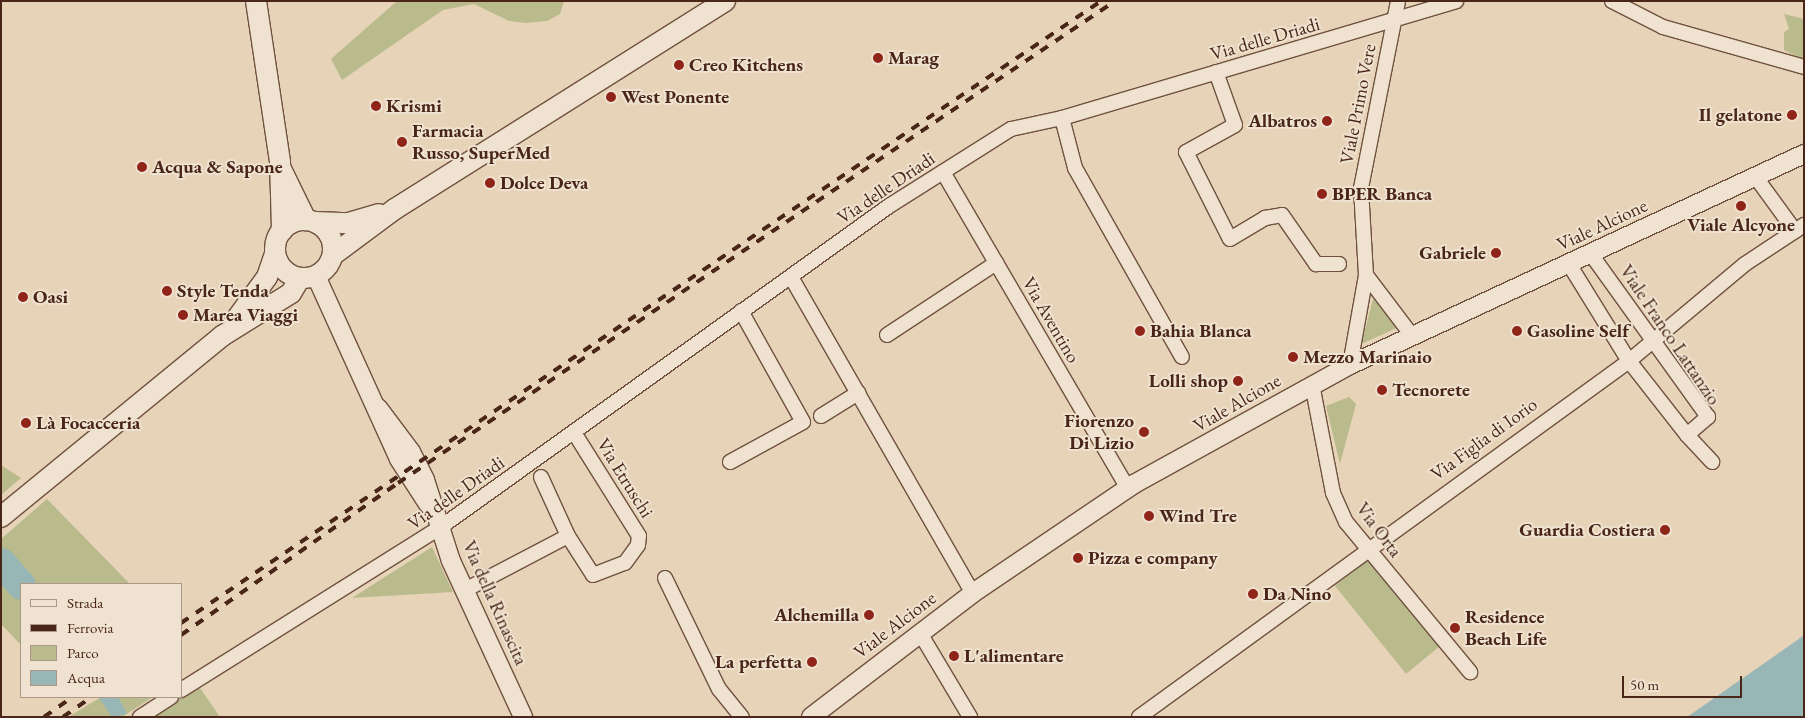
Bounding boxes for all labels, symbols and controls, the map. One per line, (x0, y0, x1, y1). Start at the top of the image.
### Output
street label: Via delle Driadi (1208, 12, 1322, 66)
street label: Viale Primo Vere (1335, 42, 1381, 166)
place label: Marag (888, 47, 939, 69)
marker: Marag (872, 52, 884, 64)
place label: Creo Kitchens (689, 54, 803, 76)
marker: Creo Kitchens (673, 59, 685, 71)
place label: West Ponente (621, 86, 729, 108)
marker: West Ponente (605, 91, 617, 103)
place label: Krismi (386, 95, 442, 117)
marker: Krismi (370, 100, 382, 112)
place label: Il gelatone (1699, 104, 1782, 126)
marker: Il gelatone (1786, 109, 1798, 121)
place label: Albatros (1248, 110, 1317, 132)
marker: Albatros (1321, 115, 1333, 127)
place label: Farmacia Russo, SuperMed (412, 120, 550, 164)
marker: Farmacia Russo, SuperMed (396, 136, 408, 148)
street label: Via delle Driadi (833, 147, 939, 229)
place label: Acqua & Sapone (152, 156, 283, 178)
marker: Acqua & Sapone (136, 161, 148, 173)
place label: Dolce Deva (500, 172, 588, 194)
marker: Dolce Deva (484, 177, 496, 189)
place label: BPER Banca (1332, 183, 1432, 205)
marker: BPER Banca (1316, 188, 1328, 200)
street label: Viale Alcione (1553, 194, 1651, 256)
marker: Viale Alcyone (1735, 200, 1747, 212)
place label: Viale Alcyone (1687, 214, 1795, 236)
place label: Gabriele (1419, 242, 1486, 264)
marker: Gabriele (1490, 247, 1502, 259)
street label: Viale Franco Lattanzio (1615, 261, 1725, 409)
street label: Via Aventino (1017, 273, 1085, 367)
place label: Style Tenda (177, 280, 269, 302)
marker: Style Tenda (161, 285, 173, 297)
place label: Oasi (33, 286, 68, 308)
marker: Oasi (17, 291, 29, 303)
place label: Marea Viaggi (193, 304, 298, 326)
marker: Marea Viaggi (177, 309, 189, 321)
place label: Bahia Blanca (1150, 320, 1251, 342)
place label: Gasoline Self (1527, 320, 1629, 342)
marker: Bahia Blanca (1134, 325, 1146, 337)
marker: Gasoline Self (1511, 325, 1523, 337)
place label: Mezzo Marinaio (1303, 346, 1432, 368)
marker: Mezzo Marinaio (1287, 351, 1299, 363)
street label: Viale Alcione (1189, 369, 1285, 437)
place label: Lolli shop (1149, 370, 1228, 392)
marker: Lolli shop (1232, 375, 1244, 387)
place label: Tecnorete (1392, 379, 1470, 401)
marker: Tecnorete (1376, 384, 1388, 396)
street label: Via Figlia di Iorio (1426, 393, 1542, 485)
place label: Fiorenzo Di Lizio (1064, 410, 1134, 454)
place label: Là Focacceria (36, 412, 140, 434)
marker: Là Focacceria (20, 417, 32, 429)
marker: Fiorenzo Di Lizio (1138, 426, 1150, 438)
street label: Via Etruschi (592, 434, 658, 522)
street label: Via delle Driadi (403, 451, 509, 535)
street label: Via Orta (1351, 498, 1407, 562)
place label: Wind Tre (1159, 505, 1237, 527)
marker: Wind Tre (1143, 510, 1155, 522)
place label: Guardia Costiera (1519, 519, 1655, 541)
marker: Guardia Costiera (1659, 524, 1671, 536)
street label: Via della Rinascita (457, 537, 533, 669)
place label: Pizza e company (1088, 547, 1218, 569)
marker: Pizza e company (1072, 552, 1084, 564)
legend (20, 583, 182, 698)
place label: Da Nino (1263, 583, 1331, 605)
street label: Viale Alcione (849, 587, 941, 663)
marker: Da Nino (1247, 588, 1259, 600)
text: Strada (67, 593, 103, 612)
place label: Alchemilla (774, 604, 859, 626)
place label: Residence Beach Life (1465, 606, 1547, 650)
marker: Alchemilla (863, 609, 875, 621)
text: Ferrovia (67, 618, 114, 637)
marker: Residence Beach Life (1449, 622, 1461, 634)
text: Parco (67, 643, 99, 662)
place label: L'alimentare (964, 645, 1064, 667)
marker: L'alimentare (948, 650, 960, 662)
place label: La perfetta (715, 651, 802, 673)
marker: La perfetta (806, 656, 818, 668)
scale bar (1625, 666, 1745, 698)
text: Acqua (67, 668, 105, 687)
text: 50 m (1630, 675, 1659, 694)

